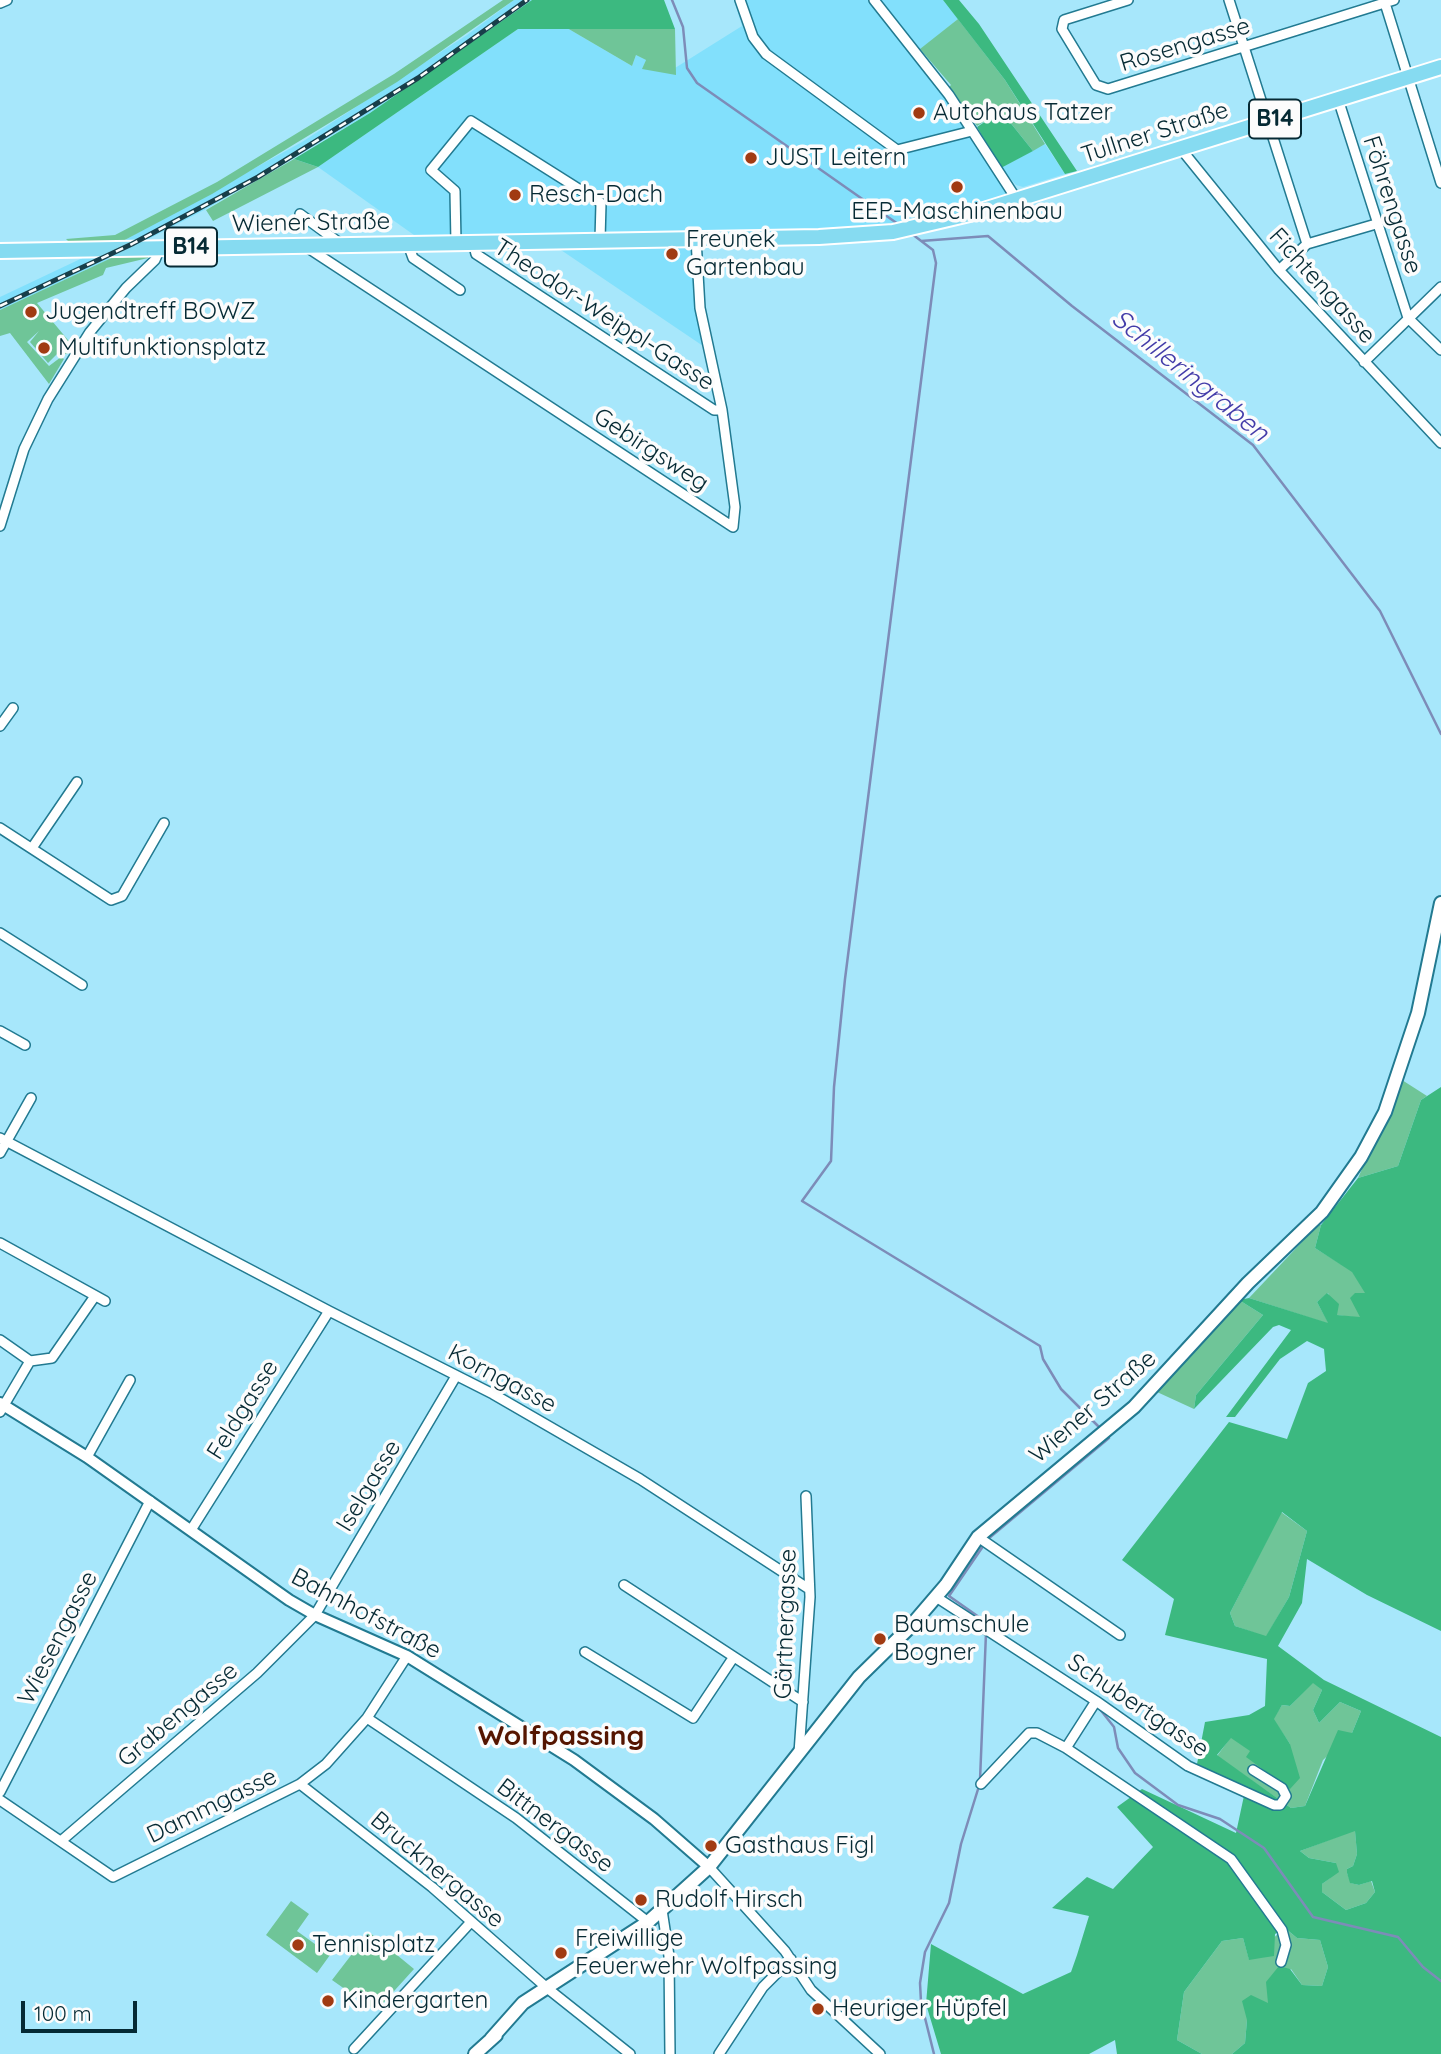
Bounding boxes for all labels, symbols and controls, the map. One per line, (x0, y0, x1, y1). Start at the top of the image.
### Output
street label: Rosengasse (1116, 12, 1254, 78)
street label: Tullner Straße (1078, 96, 1232, 170)
place label: Autohaus Tatzer (933, 99, 1113, 127)
road number: B14 (1249, 100, 1301, 138)
marker: Autohaus Tatzer (911, 105, 927, 121)
street label: Föhrengasse (1356, 132, 1428, 278)
place label: JUST Leitern (765, 144, 906, 172)
marker: JUST Leitern (743, 150, 759, 166)
marker: EEP-Maschinenbau (949, 179, 965, 195)
place label: Resch-Dach (529, 181, 663, 209)
marker: Resch-Dach (507, 187, 523, 203)
place label: EEP-Maschinenbau (851, 198, 1063, 226)
street label: Wiener Straße (232, 207, 390, 239)
street label: Fichtengasse (1263, 222, 1381, 350)
place label: Freunek Gartenbau (686, 226, 805, 282)
road number: B14 (165, 228, 217, 266)
street label: Theodor-Weippl-Gasse (488, 233, 720, 397)
marker: Freunek Gartenbau (664, 246, 680, 262)
place label: Jugendtreff BOWZ (45, 298, 255, 326)
water label: Schilleringraben (1105, 303, 1275, 449)
marker: Jugendtreff BOWZ (23, 304, 39, 320)
place label: Multifunktionsplatz (58, 334, 266, 362)
marker: Multifunktionsplatz (36, 340, 52, 356)
street label: Gebirgsweg (588, 402, 714, 498)
street label: Korngasse (443, 1338, 561, 1420)
street label: Wiener Straße (1024, 1344, 1162, 1470)
street label: Feldgasse (201, 1355, 285, 1465)
street label: Iselgasse (331, 1435, 407, 1537)
street label: Gärtnergasse (769, 1548, 803, 1700)
street label: Bahnhofstraße (286, 1562, 446, 1666)
street label: Wiesengasse (12, 1566, 104, 1710)
place label: Baumschule Bogner (894, 1611, 1029, 1667)
marker: Baumschule Bogner (872, 1631, 888, 1647)
street label: Schubertgasse (1062, 1648, 1214, 1764)
street label: Grabengasse (112, 1657, 244, 1773)
district label: Wolfpassing (478, 1720, 644, 1754)
street label: Dammgasse (142, 1762, 282, 1850)
street label: Bittnergasse (491, 1773, 619, 1879)
street label: Brucknergasse (364, 1806, 510, 1934)
place label: Gasthaus Figl (725, 1832, 875, 1860)
marker: Gasthaus Figl (703, 1838, 719, 1854)
place label: Rudolf Hirsch (655, 1886, 803, 1914)
marker: Rudolf Hirsch (633, 1892, 649, 1908)
place label: Freiwillige Feuerwehr Wolfpassing (575, 1925, 838, 1981)
place label: Tennisplatz (312, 1931, 436, 1959)
marker: Tennisplatz (290, 1937, 306, 1953)
marker: Freiwillige Feuerwehr Wolfpassing (553, 1945, 569, 1961)
place label: Kindergarten (342, 1987, 488, 2015)
scale bar (24, 1988, 140, 2032)
marker: Kindergarten (320, 1993, 336, 2009)
place label: Heuriger Hüpfel (832, 1995, 1007, 2023)
text: 100 m (34, 2000, 92, 2026)
marker: Heuriger Hüpfel (810, 2001, 826, 2017)

